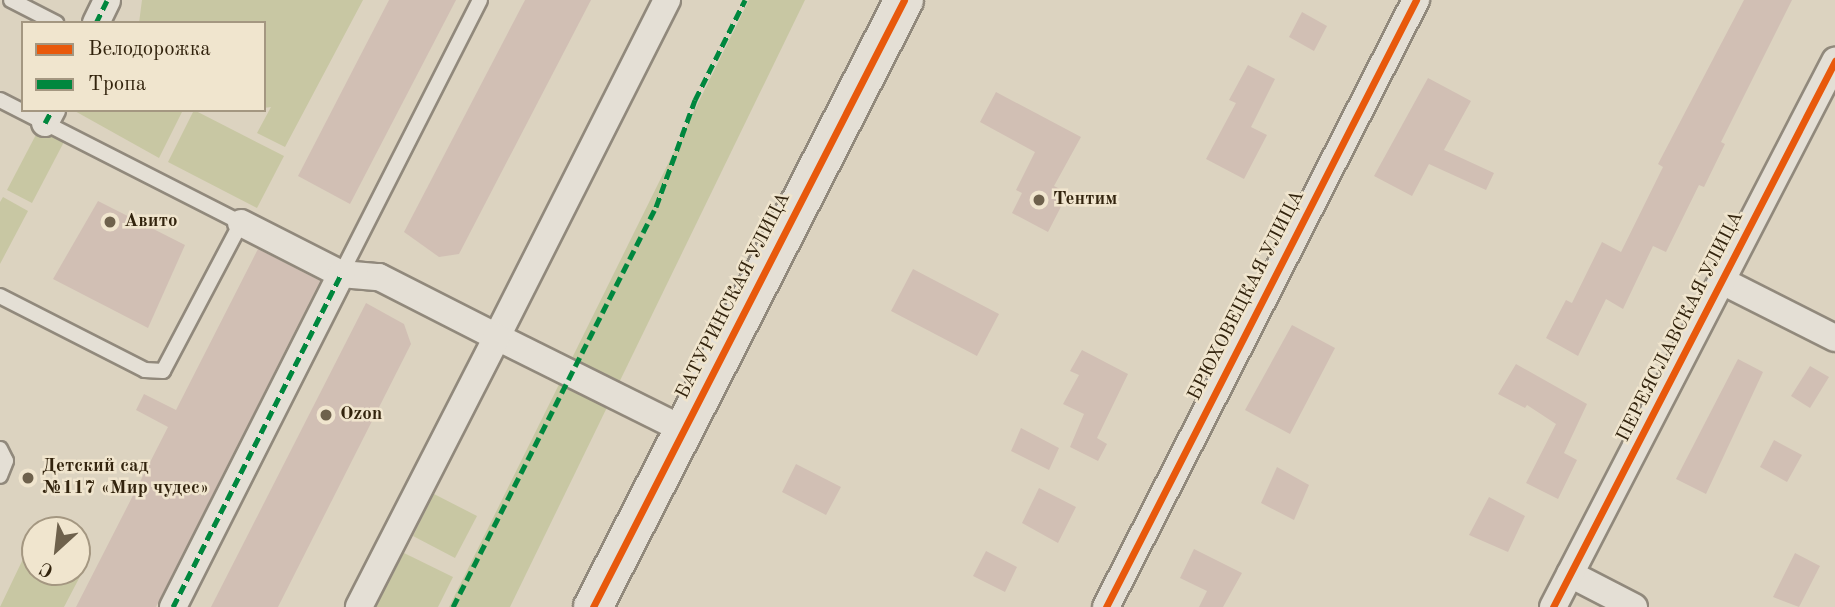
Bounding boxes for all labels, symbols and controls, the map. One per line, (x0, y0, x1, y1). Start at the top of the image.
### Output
legend (21, 21, 266, 112)
text: Велодорожка (88, 39, 211, 60)
text: Тропа (88, 74, 146, 95)
street label: БРЮХОВЕЦКАЯ УЛИЦА (1184, 187, 1310, 405)
street label: БАТУРИНСКАЯ УЛИЦА (672, 189, 796, 403)
place label: Тентим (1053, 189, 1118, 211)
marker: Тентим (1031, 192, 1047, 208)
street label: ПЕРЕЯСЛАВСКАЯ УЛИЦА (1613, 208, 1749, 446)
place label: Авито (124, 211, 177, 233)
marker: Авито (102, 214, 118, 230)
place label: Ozon (340, 404, 382, 426)
marker: Ozon (318, 407, 334, 423)
place label: Детский сад №117 «Мир чудес» (42, 456, 209, 500)
marker: Детский сад №117 «Мир чудес» (20, 470, 36, 486)
north arrow (21, 516, 91, 586)
text: С (37, 557, 57, 580)

